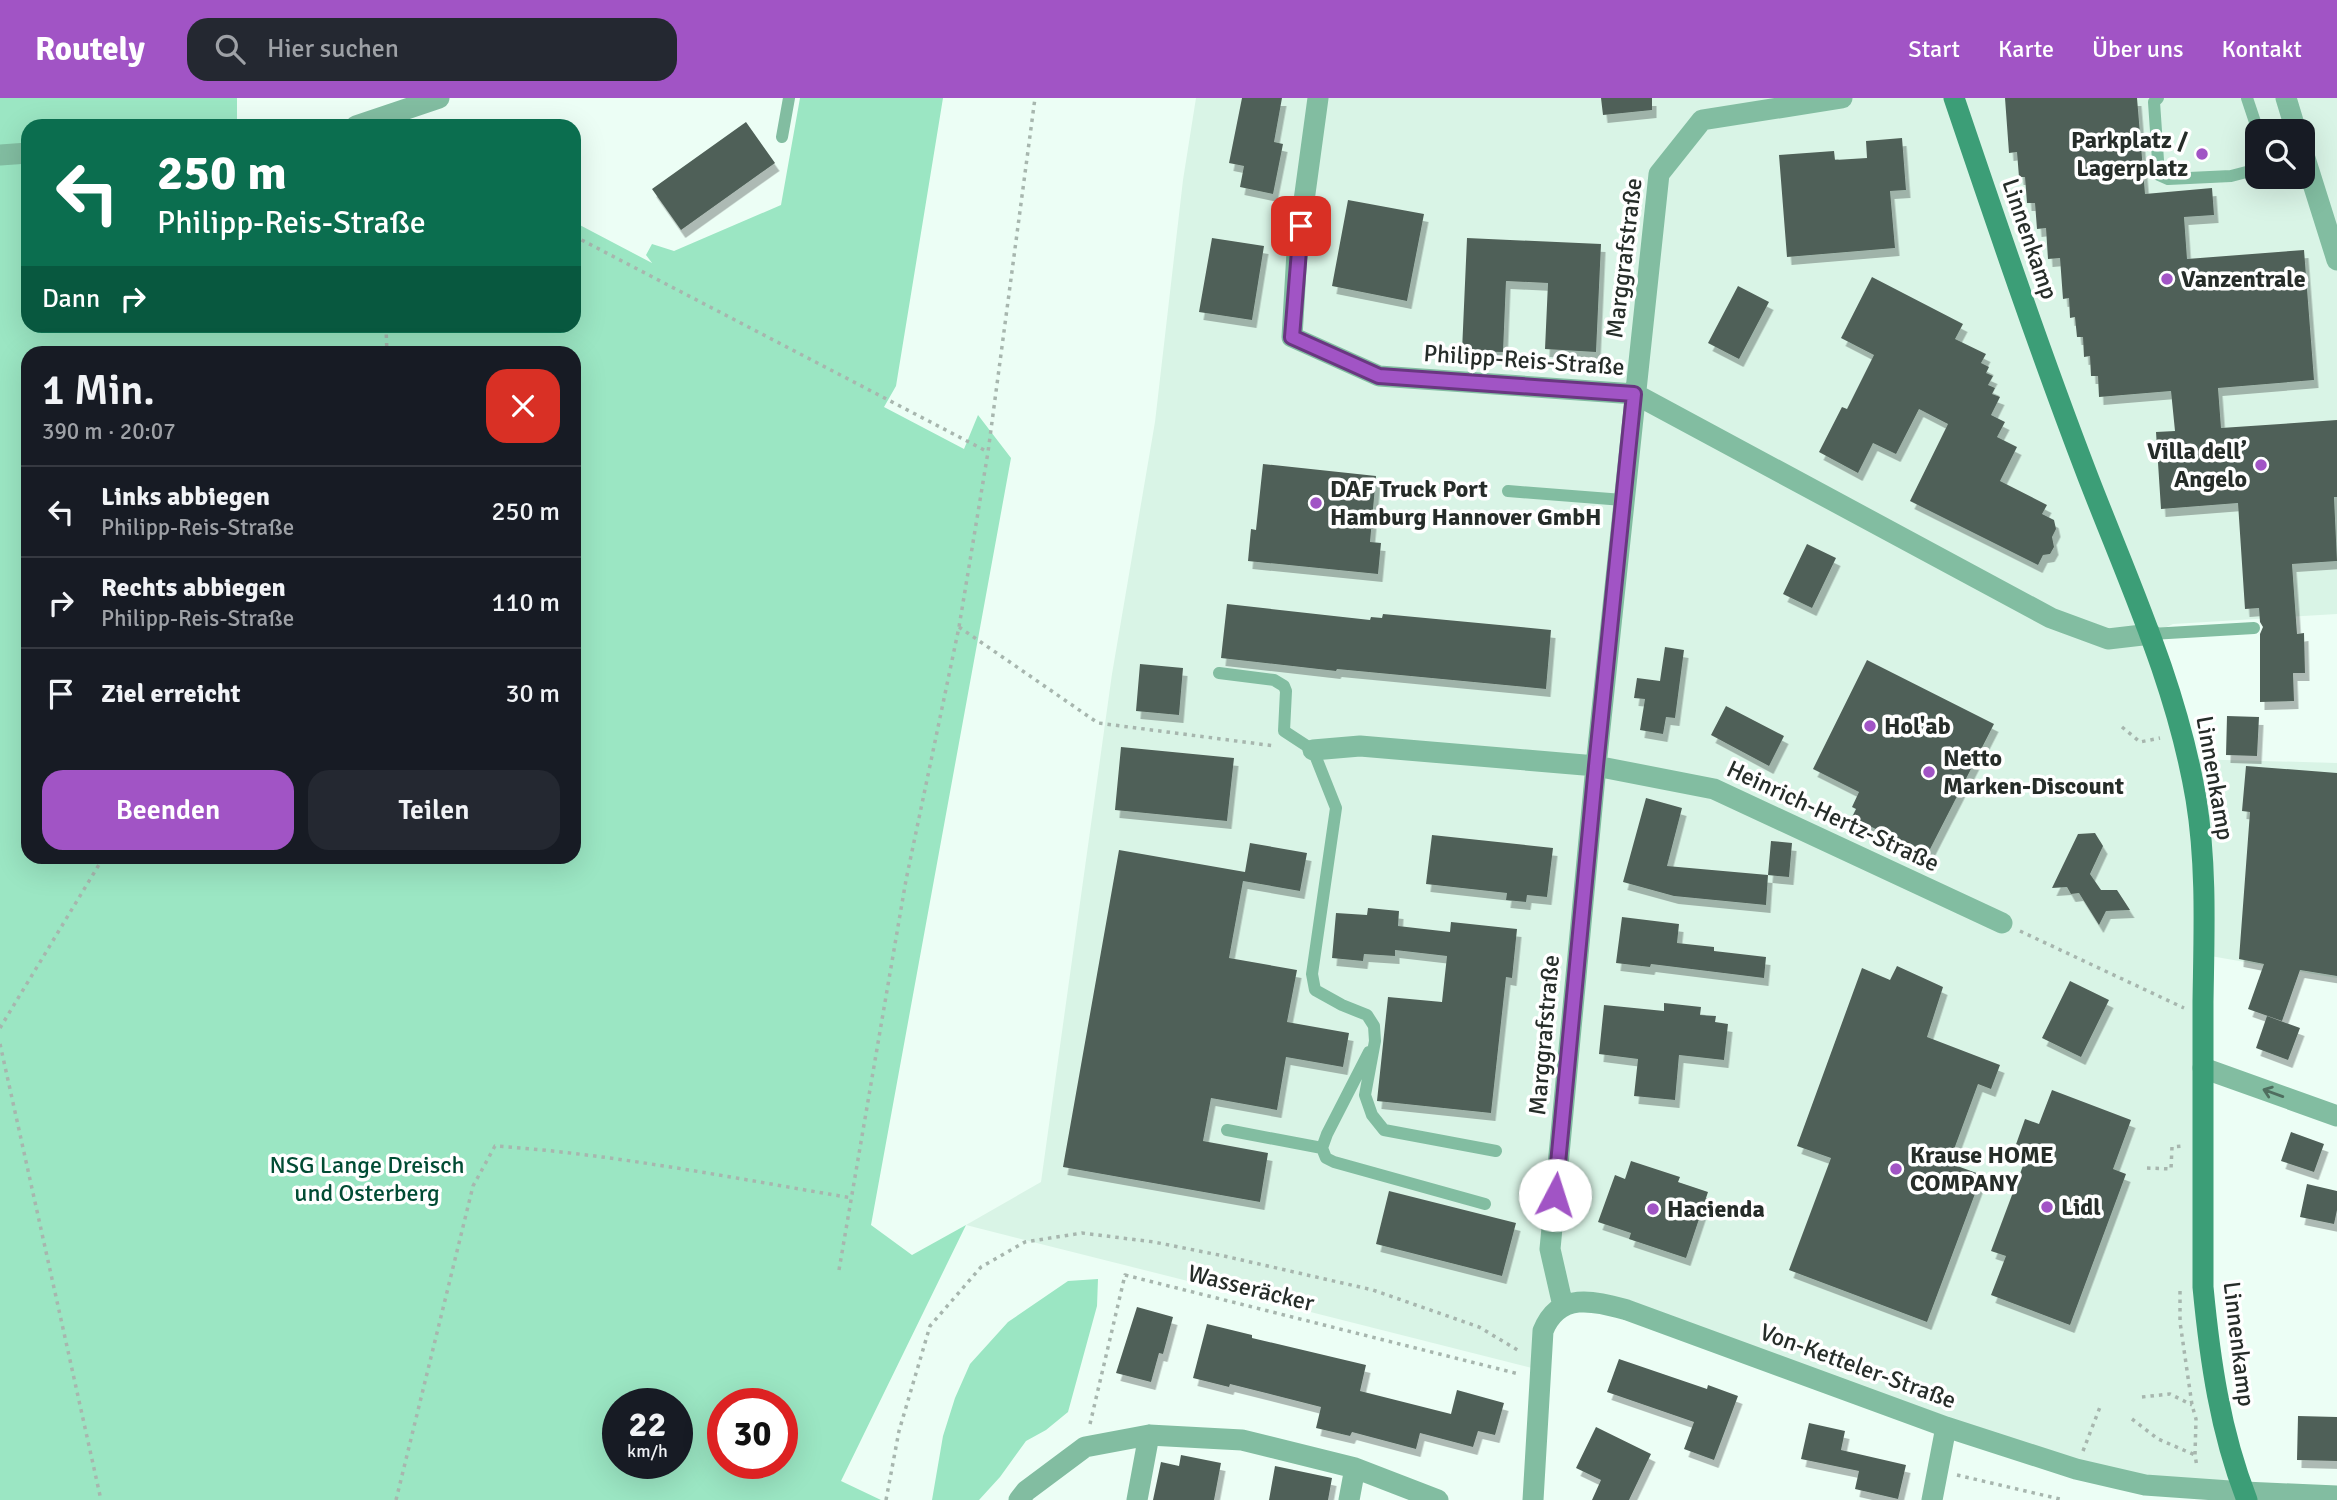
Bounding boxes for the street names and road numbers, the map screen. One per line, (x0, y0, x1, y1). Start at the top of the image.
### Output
street label: Linnenkamp (1995, 175, 2065, 303)
street label: Marggrafstraße (1599, 176, 1649, 340)
street label: Philipp-Reis-Straße (1422, 338, 1626, 382)
street label: Linnenkamp (2189, 713, 2241, 843)
street label: Heinrich-Hertz-Straße (1722, 754, 1944, 878)
street label: Marggrafstraße (1522, 953, 1566, 1117)
street label: Wasseräcker (1185, 1258, 1317, 1318)
street label: Linnenkamp (2216, 1280, 2262, 1408)
street label: Von-Ketteler-Straße (1756, 1317, 1960, 1415)

